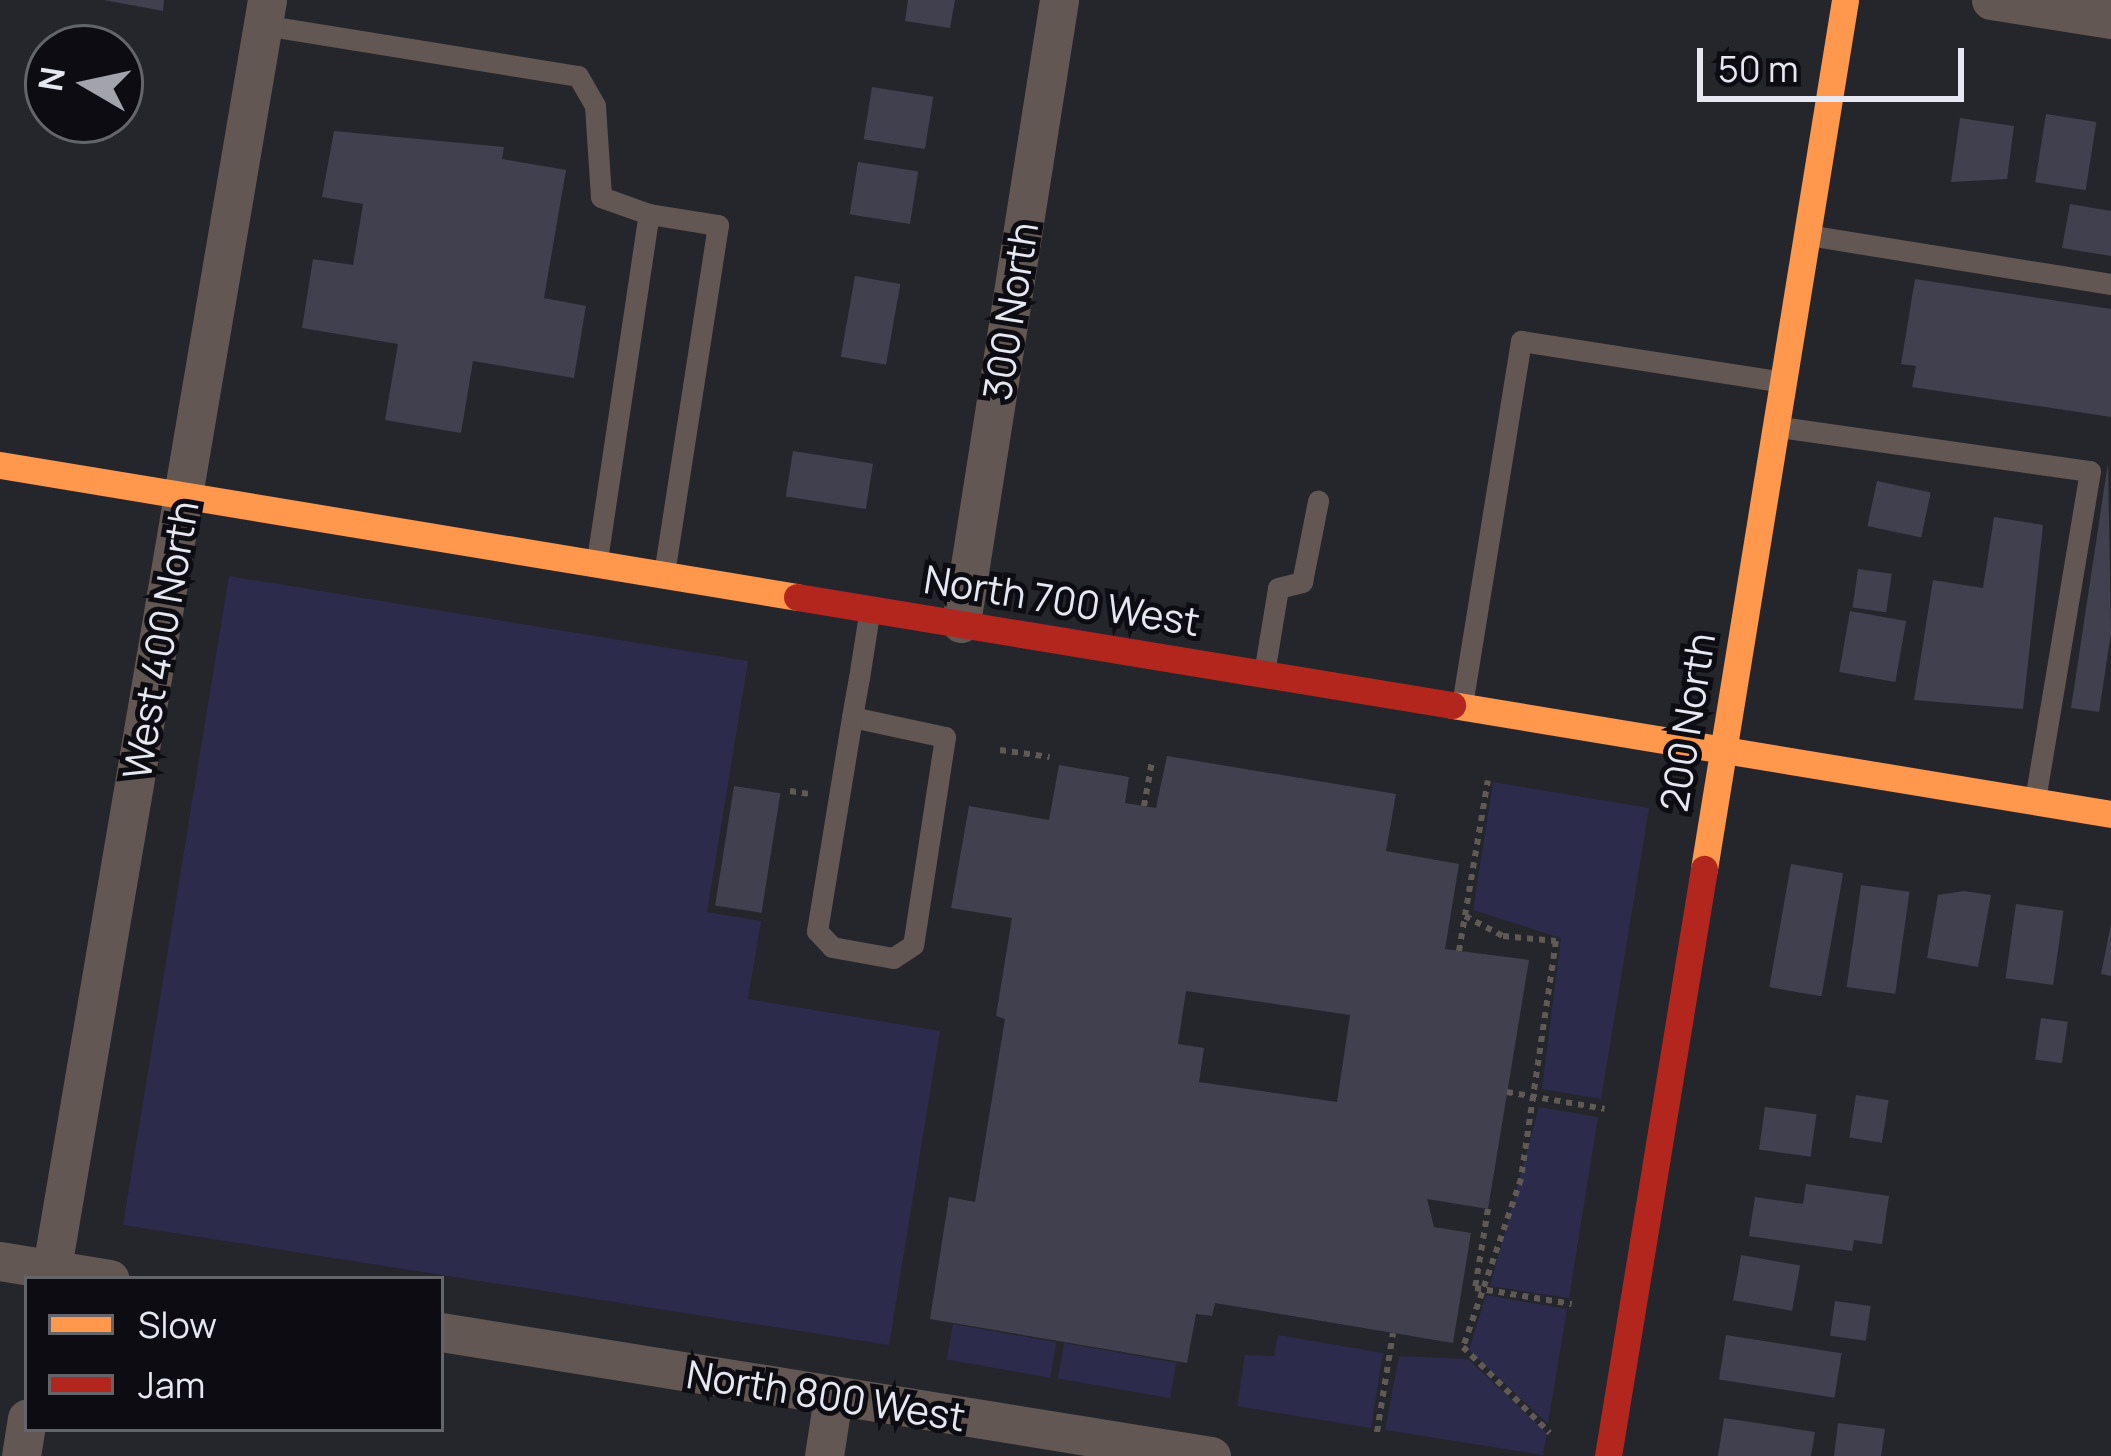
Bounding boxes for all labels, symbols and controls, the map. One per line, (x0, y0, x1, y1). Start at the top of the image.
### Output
north arrow (24, 24, 144, 144)
scale bar (1703, 24, 1970, 98)
text: 50 m (1718, 44, 1798, 93)
text: N (27, 64, 75, 94)
street label: 300 North (973, 219, 1047, 403)
street label: West 400 North (112, 497, 208, 783)
street label: North 700 West (921, 555, 1203, 645)
street label: 200 North (1650, 629, 1724, 815)
legend (24, 1276, 444, 1432)
text: Slow (138, 1300, 217, 1349)
street label: North 800 West (683, 1350, 969, 1440)
text: Jam (138, 1360, 205, 1409)

